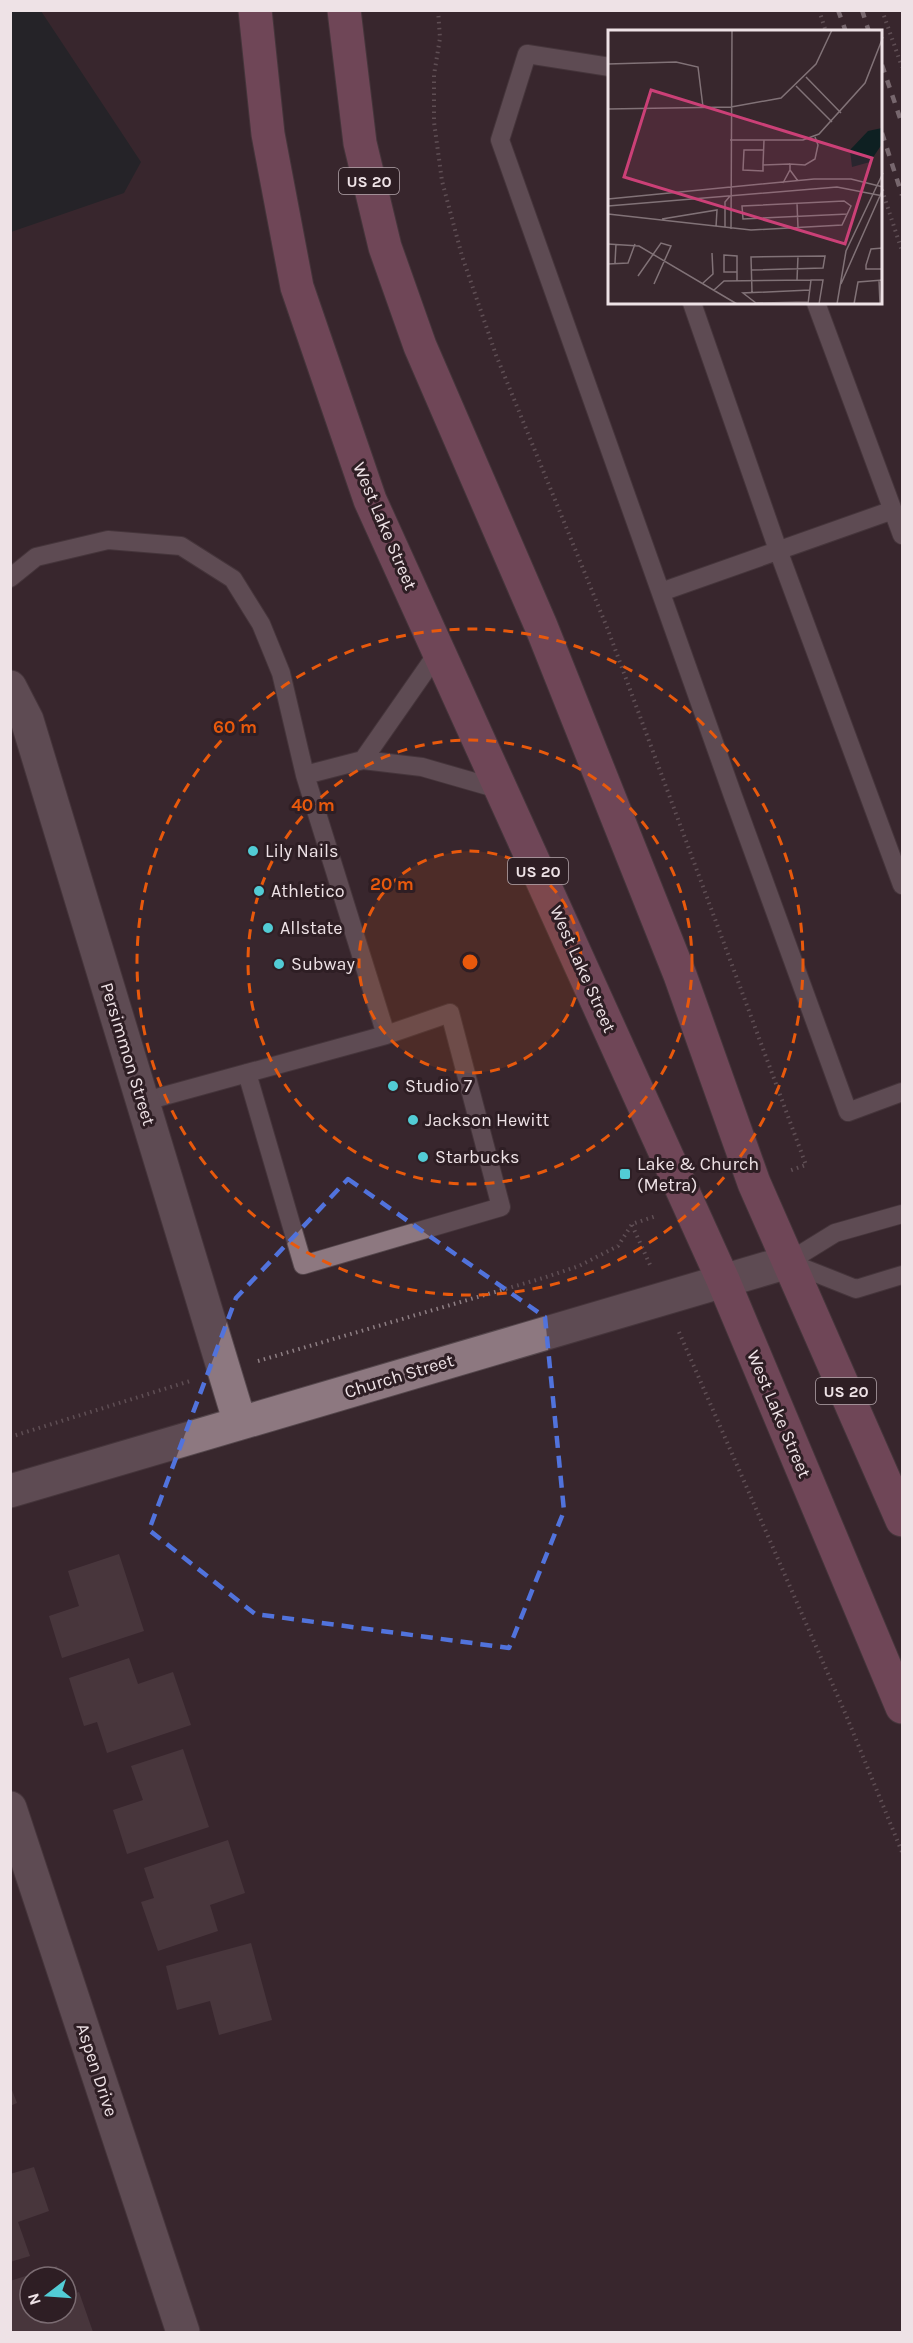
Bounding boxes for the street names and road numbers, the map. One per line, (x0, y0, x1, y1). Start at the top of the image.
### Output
road number: US 20 (339, 168, 399, 194)
street label: West Lake Street (348, 459, 422, 593)
road number: US 20 (508, 858, 568, 884)
street label: West Lake Street (545, 902, 621, 1036)
street label: Persimmon Street (96, 980, 160, 1128)
street label: West Lake Street (742, 1347, 816, 1481)
street label: Church Street (342, 1349, 457, 1403)
road number: US 20 (816, 1378, 876, 1404)
street label: Aspen Drive (72, 2021, 122, 2119)

